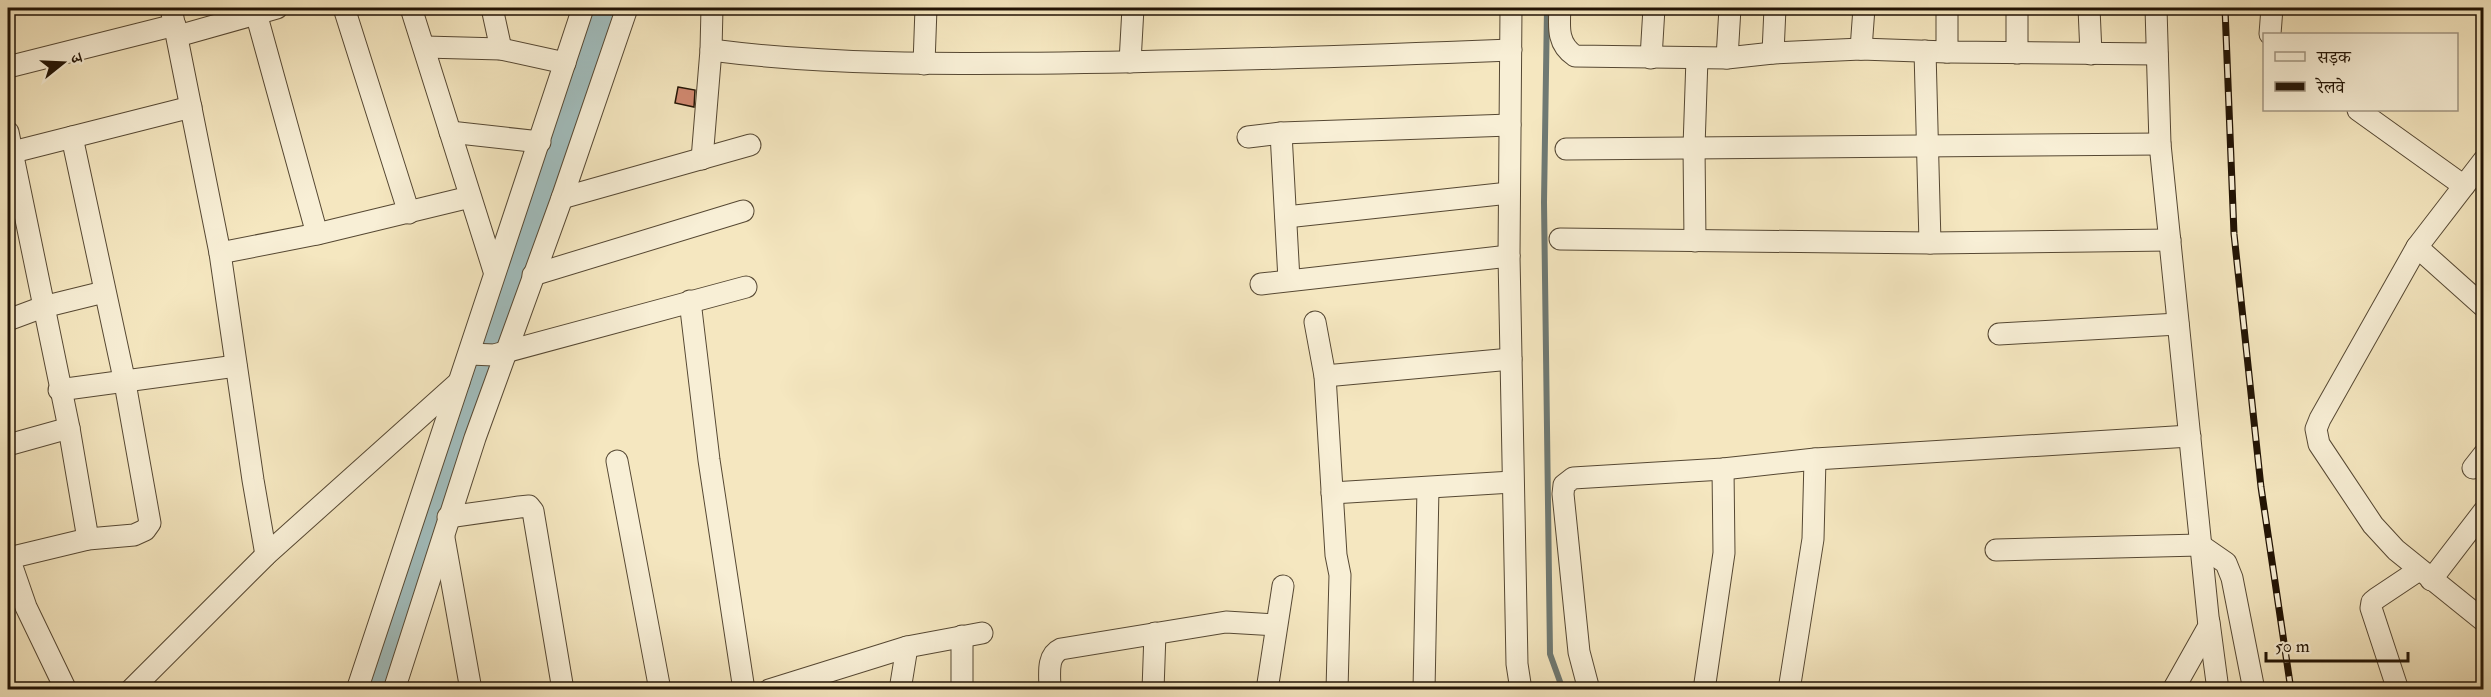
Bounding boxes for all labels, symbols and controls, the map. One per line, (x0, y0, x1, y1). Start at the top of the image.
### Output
north arrow (33, 33, 93, 93)
legend (2263, 33, 2458, 111)
text: सड़क (2316, 46, 2352, 69)
text: उ (65, 51, 88, 67)
text: रेलवे (2315, 76, 2346, 99)
scale bar (2266, 625, 2408, 663)
text: 50 m (2275, 635, 2310, 658)

